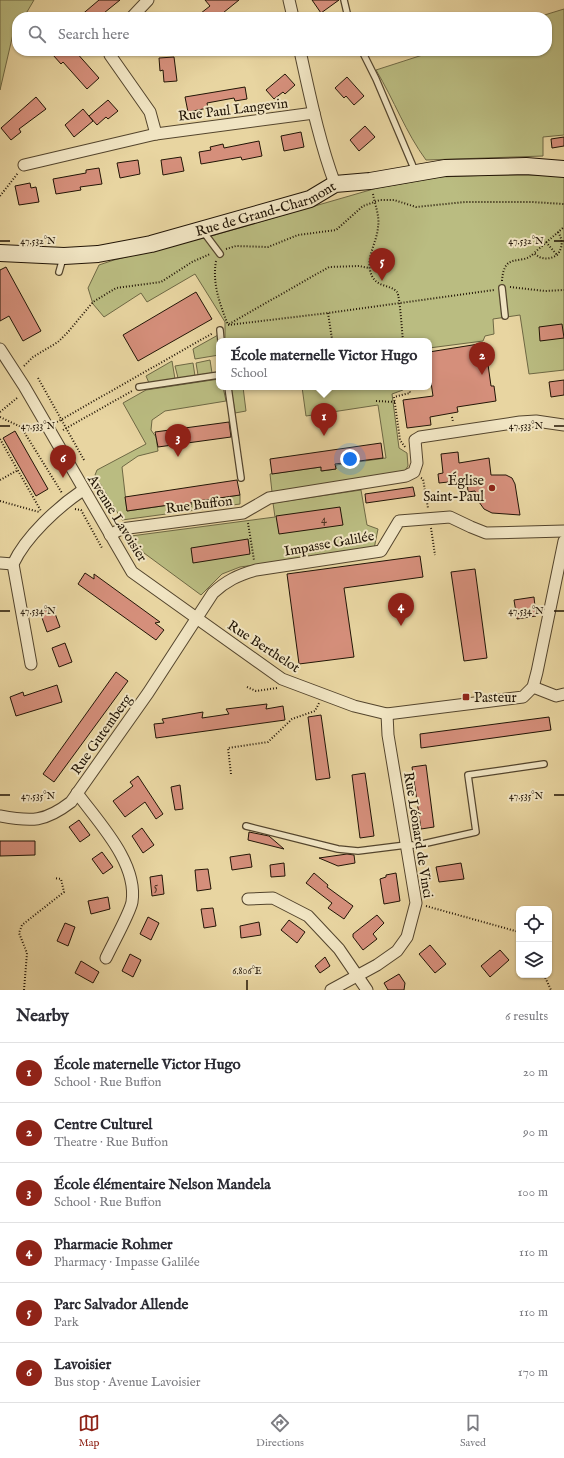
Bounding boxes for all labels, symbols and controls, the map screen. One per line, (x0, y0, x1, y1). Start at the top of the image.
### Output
search box (12, 12, 552, 56)
icon: search (26, 23, 48, 45)
text: Search here (58, 25, 129, 44)
street label: Rue Paul Langevin (177, 94, 290, 126)
street label: Rue de Grand-Charmont (193, 177, 340, 241)
text: 47.532°N (20, 235, 56, 248)
text: 47.532°N (508, 235, 544, 248)
pin: 5 (369, 248, 395, 281)
popup (216, 338, 432, 390)
pin: 2 (469, 342, 495, 375)
text: École maternelle Victor Hugo (231, 346, 417, 365)
text: School (231, 365, 267, 382)
pin: 1 (311, 403, 337, 436)
text: 47.533°N (21, 420, 56, 433)
text: 47.533°N (509, 420, 544, 433)
pin: 3 (165, 424, 191, 457)
pin: 6 (50, 445, 76, 478)
your location (340, 449, 360, 469)
street label: Avenue Lavoisier (83, 471, 151, 565)
place label: Église Saint-Paul (423, 471, 485, 506)
marker: Église Saint-Paul (487, 483, 497, 493)
street label: Rue Buffon (165, 492, 234, 518)
house number: 4 (321, 512, 327, 527)
street label: Impasse Galilée (283, 527, 376, 561)
pin: 4 (388, 593, 414, 626)
text: 47.534°N (20, 605, 56, 618)
text: 47.534°N (508, 605, 544, 618)
street label: Rue Berthelot (224, 617, 303, 677)
place label: Pasteur (474, 689, 517, 707)
street label: Rue Gutemberg (67, 690, 136, 778)
marker: Pasteur (461, 692, 471, 702)
street label: Rue Léonard de Vinci (399, 771, 437, 900)
text: 47.535°N (21, 790, 55, 803)
text: 47.535°N (509, 790, 543, 803)
house number: 5 (154, 879, 159, 894)
map controls (516, 906, 552, 978)
button: locate (516, 906, 552, 942)
button: layers (516, 942, 552, 978)
text: 6.806°E (232, 965, 262, 978)
text: Nearby (16, 1006, 69, 1027)
text: 6 results (505, 1008, 548, 1025)
text: École maternelle Victor Hugo (54, 1055, 241, 1074)
text: 1 (27, 1064, 31, 1081)
text: 20 m (523, 1064, 548, 1081)
text: School · Rue Buffon (54, 1074, 162, 1091)
text: Centre Culturel (54, 1115, 152, 1134)
text: 2 (26, 1124, 32, 1141)
text: 90 m (523, 1124, 548, 1141)
text: Theatre · Rue Buffon (54, 1134, 168, 1151)
text: École élémentaire Nelson Mandela (54, 1175, 271, 1194)
text: 3 (27, 1184, 31, 1201)
text: 100 m (518, 1184, 548, 1201)
text: School · Rue Buffon (54, 1194, 162, 1211)
text: Pharmacie Rohmer (54, 1235, 173, 1254)
text: 4 (26, 1244, 32, 1261)
text: 110 m (519, 1244, 548, 1261)
text: Pharmacy · Impasse Galilée (54, 1254, 200, 1271)
text: Parc Salvador Allende (54, 1295, 188, 1314)
text: 5 (27, 1304, 31, 1321)
text: 110 m (519, 1304, 548, 1321)
text: Park (54, 1314, 79, 1331)
text: Lavoisier (54, 1355, 111, 1374)
text: 6 (26, 1364, 32, 1381)
text: 170 m (518, 1364, 548, 1381)
text: Bus stop · Avenue Lavoisier (54, 1374, 200, 1391)
tab: Map (78, 1412, 100, 1450)
tab: Directions (256, 1412, 304, 1450)
tab: Saved (460, 1412, 486, 1450)

